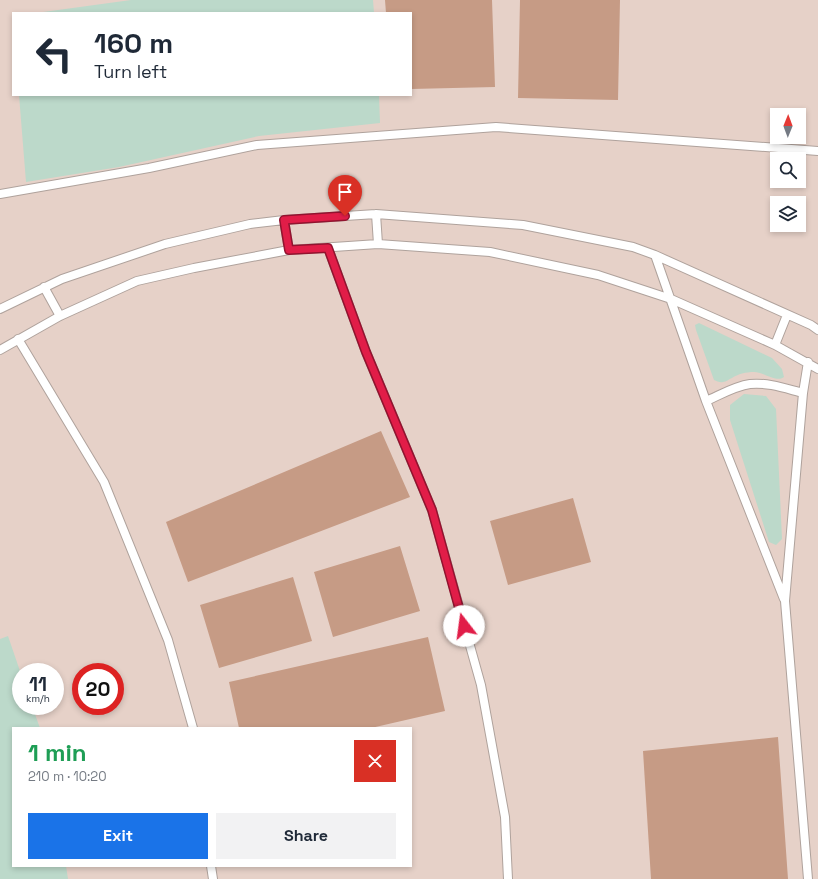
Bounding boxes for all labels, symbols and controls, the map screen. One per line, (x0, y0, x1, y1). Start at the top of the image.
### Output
text: 160 m (94, 25, 173, 61)
icon: left (28, 28, 80, 80)
text: Turn left (94, 60, 167, 83)
north arrow (770, 108, 806, 144)
map controls (770, 108, 806, 232)
button: search (770, 152, 806, 188)
pin (328, 175, 362, 216)
icon: arrive (334, 181, 356, 203)
button: layers (770, 196, 806, 232)
position arrow (443, 605, 485, 647)
speed limit sign: 20 (72, 663, 124, 715)
text: 11 (29, 671, 47, 697)
text: km/h (26, 692, 50, 705)
text: 1 min (28, 737, 87, 768)
button: close (354, 740, 396, 782)
text: 210 m · 10:20 (28, 768, 106, 785)
button: Exit (28, 813, 208, 859)
button: Share (216, 813, 396, 859)

